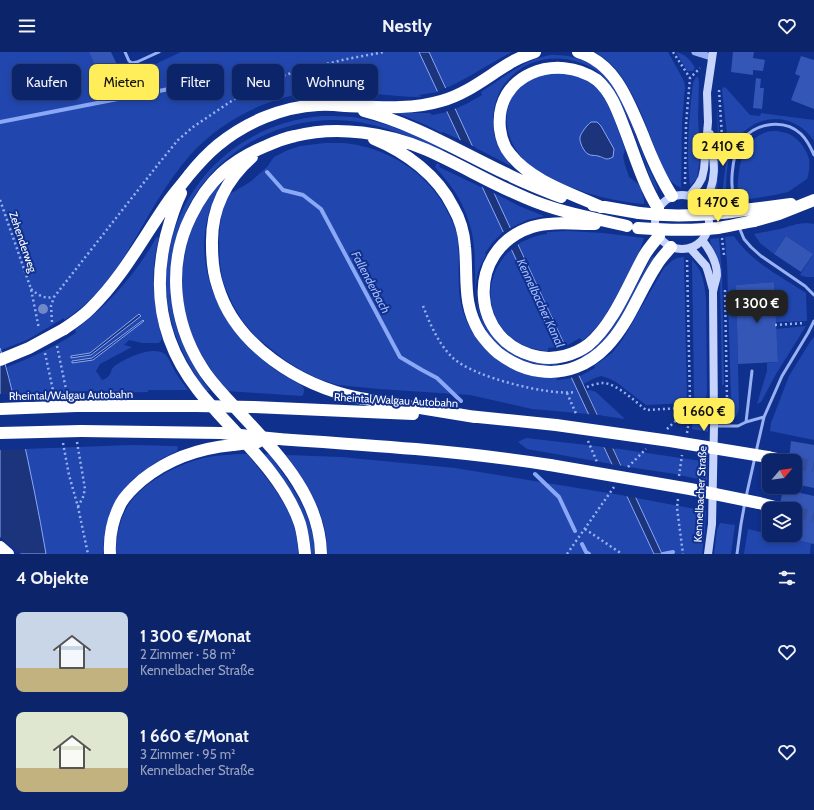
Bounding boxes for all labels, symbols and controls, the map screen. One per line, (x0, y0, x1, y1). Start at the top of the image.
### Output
icon: menu (16, 15, 38, 37)
text: Nestly (382, 15, 432, 37)
icon: heart (776, 15, 798, 37)
chip: Kaufen (12, 64, 81, 100)
chip: Mieten (89, 64, 159, 100)
chip: Filter (167, 64, 224, 100)
chip: Neu (232, 64, 284, 100)
chip: Wohnung (292, 64, 378, 100)
pin: 2 410 € (686, 133, 760, 167)
text: 2 410 € (701, 138, 745, 154)
pin: 1 470 € (681, 189, 755, 223)
text: 1 470 € (697, 194, 739, 210)
street label: Zehenderweg (6, 210, 40, 275)
water label: Fallenderbach (348, 248, 394, 316)
water label: Kennelbacher Kanal (514, 256, 568, 350)
pin: 1 300 € (720, 290, 794, 324)
text: 1 300 € (735, 295, 779, 311)
street label: Rheintal/Walgau Autobahn (9, 387, 133, 403)
street label: Rheintal/Walgau Autobahn (334, 390, 458, 410)
pin: 1 660 € (667, 398, 741, 432)
text: 1 660 € (683, 403, 725, 419)
street label: Kennelbacher Straße (690, 445, 710, 543)
north arrow (762, 454, 802, 494)
map controls (762, 454, 802, 542)
button: layers (762, 502, 802, 542)
icon: filters (776, 567, 798, 589)
text: 4 Objekte (16, 568, 89, 588)
text: 1 300 €/Monat (140, 626, 251, 646)
icon: home (48, 628, 96, 676)
icon: heart (776, 641, 798, 663)
text: 2 Zimmer · 58 m² (140, 646, 236, 662)
text: Kennelbacher Straße (140, 662, 254, 678)
text: 1 660 €/Monat (140, 726, 249, 746)
icon: home (48, 728, 96, 776)
icon: heart (776, 741, 798, 763)
text: 3 Zimmer · 95 m² (140, 746, 235, 762)
text: Kennelbacher Straße (140, 762, 254, 778)

